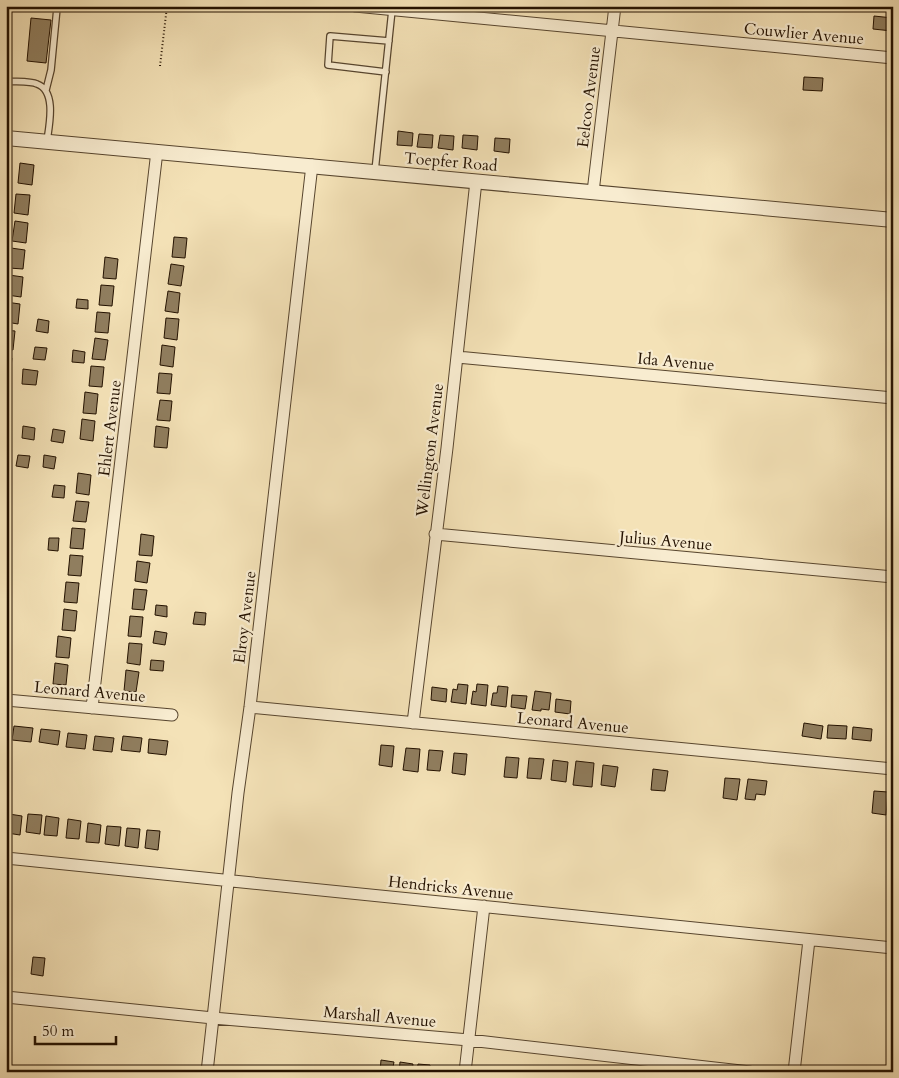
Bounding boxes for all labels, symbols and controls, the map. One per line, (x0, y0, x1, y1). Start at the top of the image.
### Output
street label: Couwlier Avenue (743, 18, 865, 50)
street label: Eelcoo Avenue (572, 45, 606, 149)
street label: Toepfer Road (403, 147, 499, 177)
street label: Ida Avenue (637, 348, 715, 376)
street label: Ehlert Avenue (93, 379, 127, 478)
street label: Wellington Avenue (411, 382, 449, 519)
street label: Julius Avenue (617, 526, 713, 556)
street label: Elroy Avenue (228, 570, 262, 665)
street label: Leonard Avenue (33, 676, 147, 708)
street label: Leonard Avenue (516, 707, 630, 739)
street label: Hendricks Avenue (387, 870, 515, 906)
street label: Marshall Avenue (323, 1001, 437, 1033)
scale bar (35, 1013, 116, 1045)
text: 50 m (42, 1021, 74, 1041)

